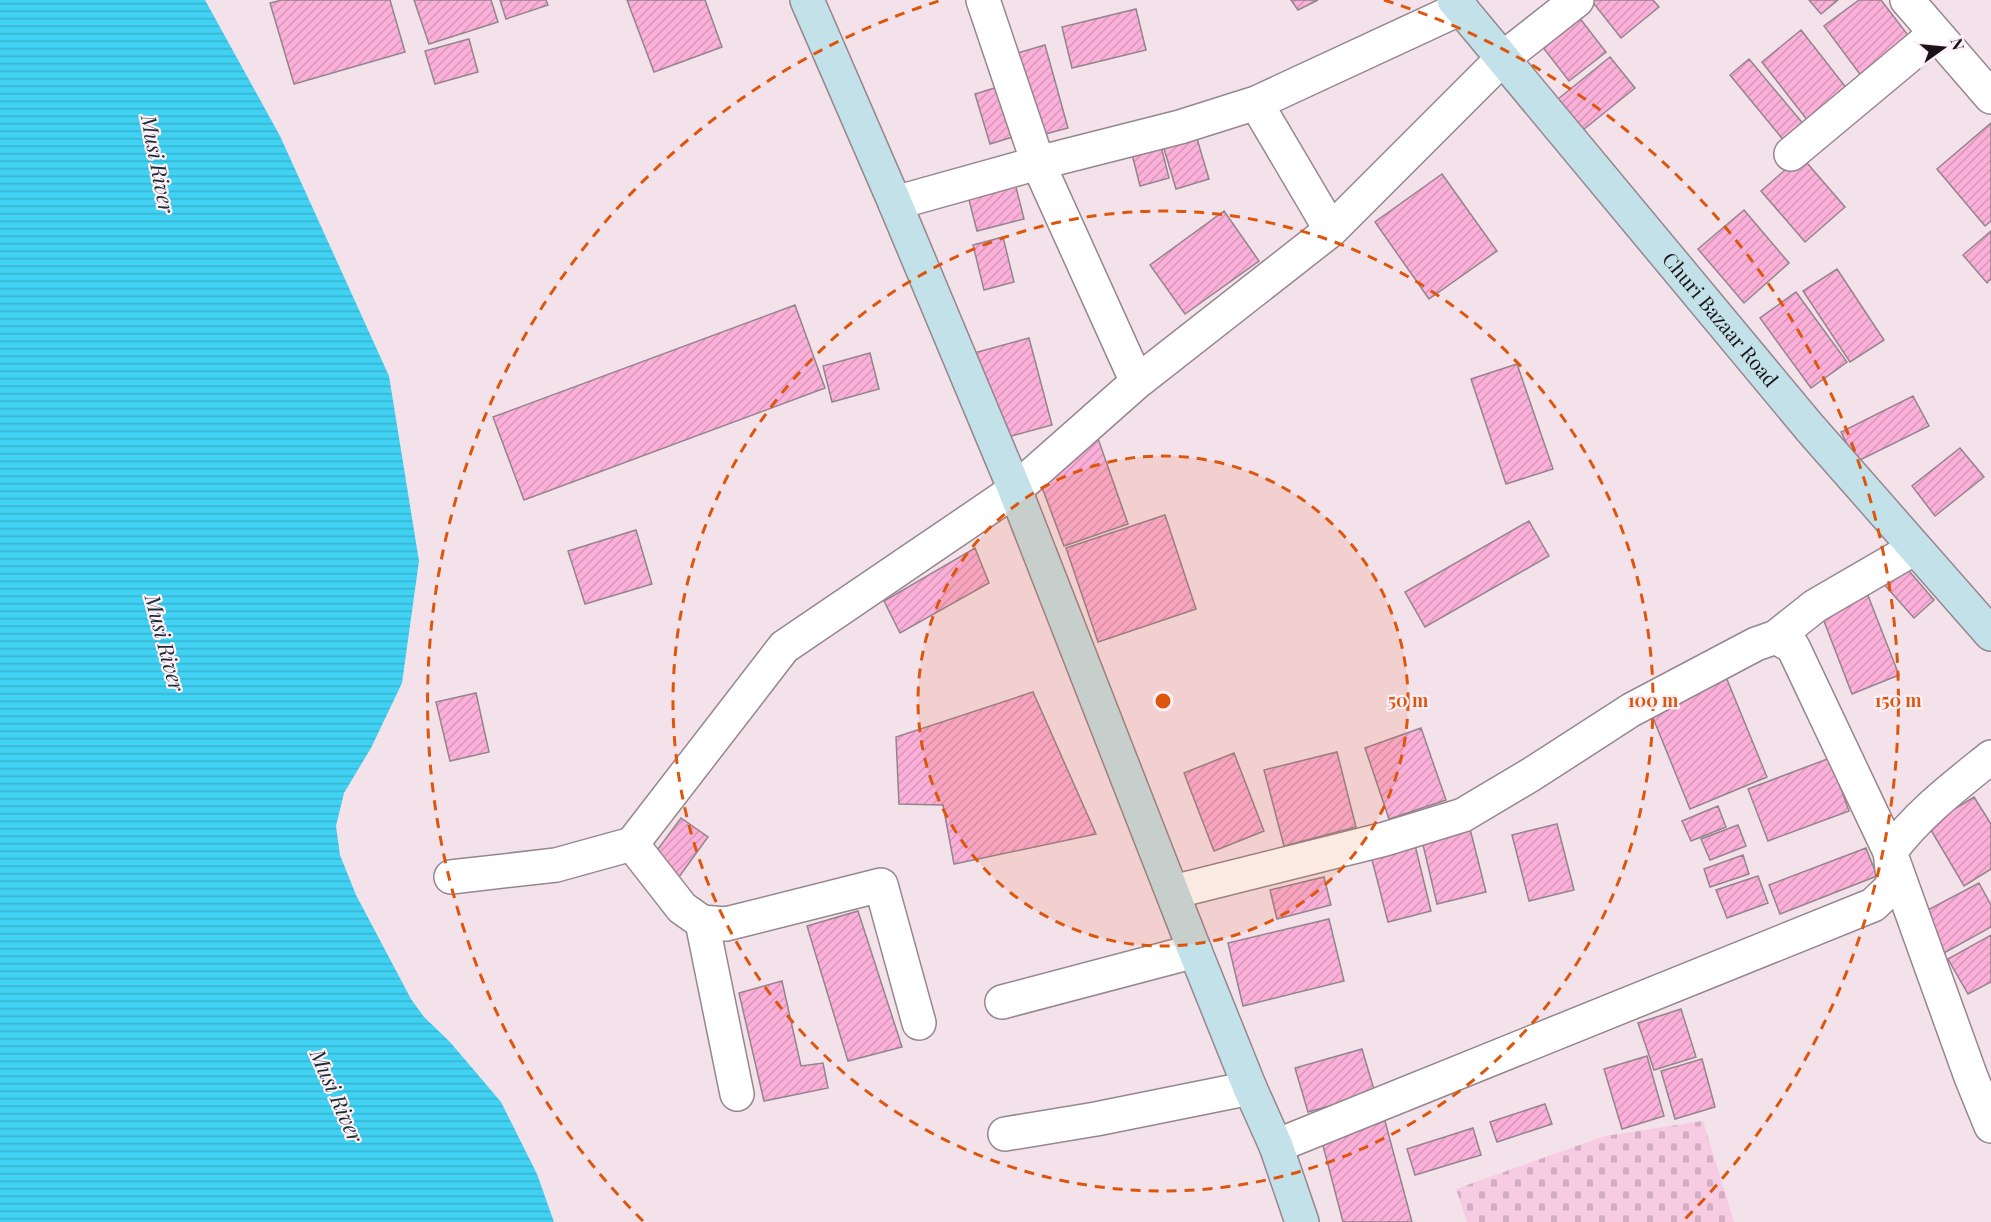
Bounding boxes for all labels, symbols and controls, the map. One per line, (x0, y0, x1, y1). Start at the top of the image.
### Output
north arrow (1913, 18, 1973, 78)
text: N (1946, 36, 1970, 53)
water label: Musi River (136, 111, 182, 216)
street label: Churi Bazaar Road (1657, 246, 1785, 392)
water label: Musi River (139, 590, 193, 695)
text: 50 m (1388, 688, 1429, 712)
text: 100 m (1628, 688, 1679, 712)
text: 150 m (1874, 688, 1922, 712)
centre of rings (1153, 691, 1173, 711)
water label: Musi River (304, 1043, 371, 1147)

